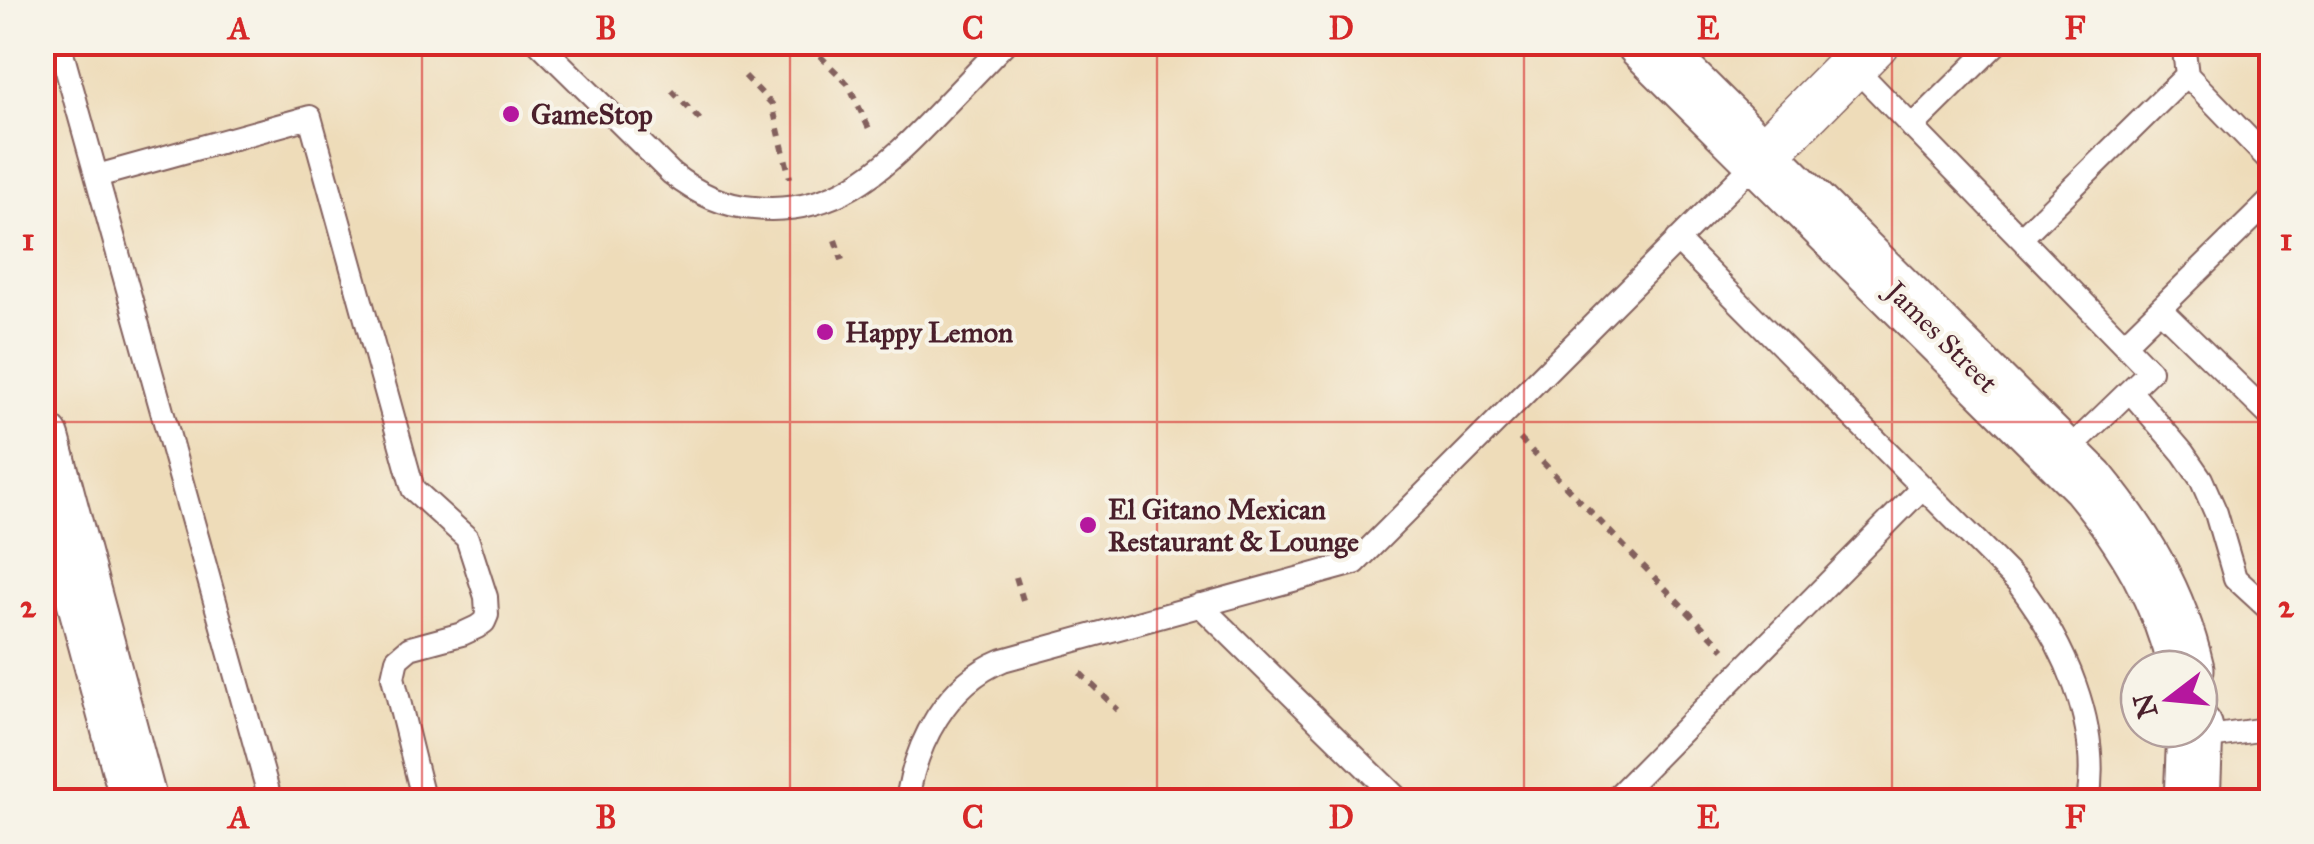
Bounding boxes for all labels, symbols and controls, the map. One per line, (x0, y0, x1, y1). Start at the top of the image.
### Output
text: A (226, 9, 250, 48)
text: B (595, 9, 617, 48)
text: C (962, 9, 984, 48)
text: D (1328, 9, 1354, 48)
text: E (1697, 9, 1720, 48)
text: F (2065, 9, 2086, 48)
place label: GameStop (531, 97, 653, 132)
marker: GameStop (500, 103, 522, 125)
text: 1 (22, 220, 35, 259)
text: 1 (2280, 220, 2293, 259)
street label: James Street (1877, 272, 2005, 400)
place label: Happy Lemon (845, 315, 1013, 350)
marker: Happy Lemon (814, 321, 836, 343)
place label: El Gitano Mexican Restaurant & Lounge (1108, 492, 1359, 559)
marker: El Gitano Mexican Restaurant & Lounge (1077, 514, 1099, 536)
text: 2 (20, 587, 37, 626)
text: 2 (2278, 587, 2295, 626)
north arrow (2119, 649, 2219, 749)
text: N (2125, 689, 2166, 722)
text: A (226, 798, 250, 837)
text: B (595, 798, 617, 837)
text: C (962, 798, 984, 837)
text: D (1328, 798, 1354, 837)
text: E (1697, 798, 1720, 837)
text: F (2065, 798, 2086, 837)

